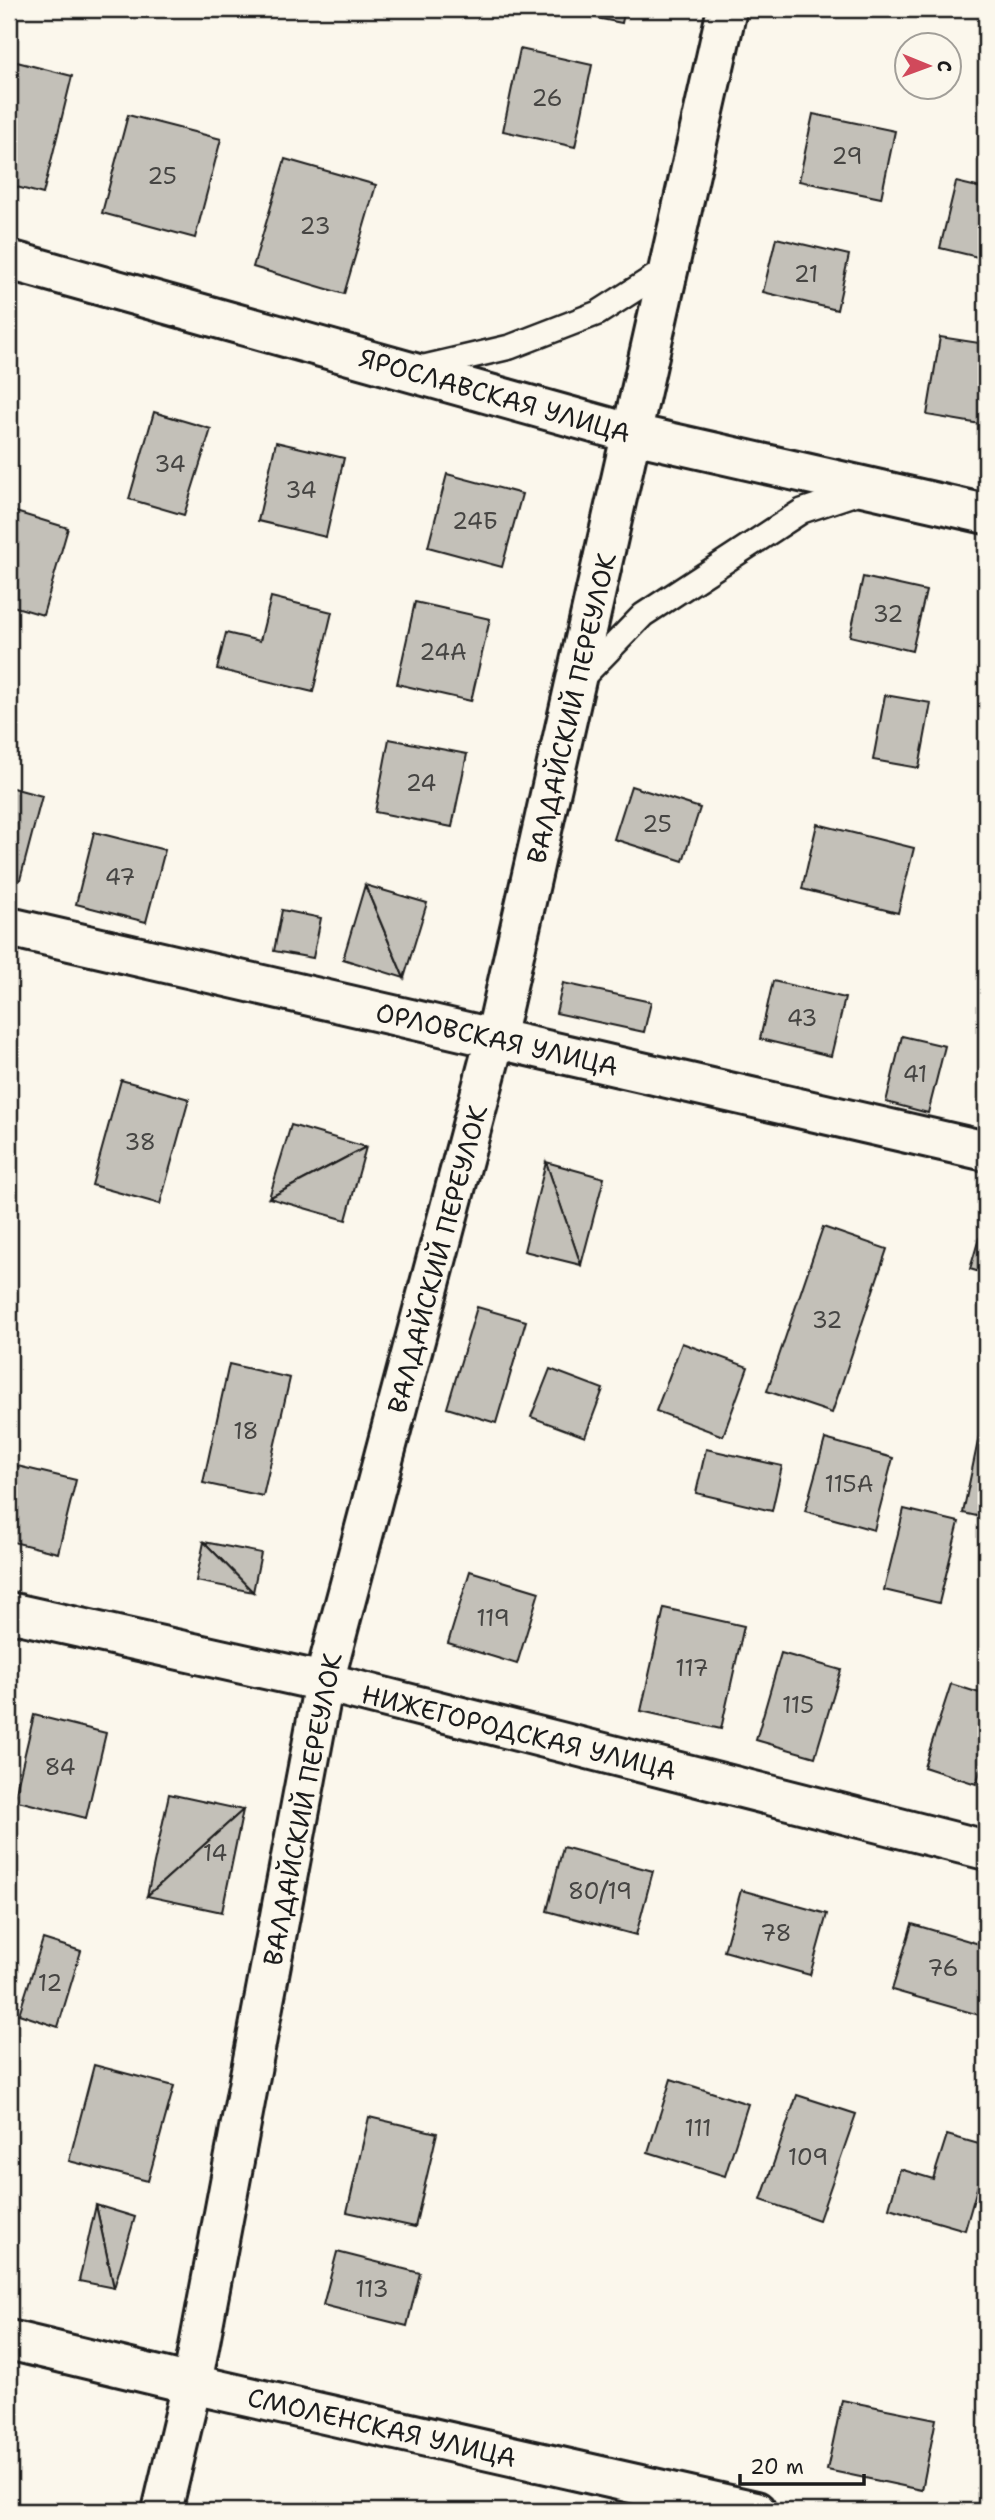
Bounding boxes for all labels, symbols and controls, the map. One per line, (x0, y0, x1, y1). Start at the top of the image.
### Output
north arrow (894, 32, 964, 102)
text: С (932, 60, 957, 72)
house number: 26 (531, 83, 563, 113)
house number: 29 (832, 141, 862, 171)
house number: 25 (147, 161, 177, 191)
house number: 23 (299, 211, 331, 241)
house number: 21 (794, 259, 818, 289)
street label: ЯРОСЛАВСКАЯ УЛИЦА (355, 340, 635, 450)
house number: 34 (154, 449, 186, 479)
house number: 34 (285, 475, 317, 505)
house number: 24Б (452, 506, 498, 536)
street label: ВАЛДАЙСКИЙ ПЕРЕУЛОК (518, 549, 624, 867)
house number: 32 (873, 599, 903, 629)
house number: 24А (419, 637, 467, 667)
house number: 24 (406, 768, 436, 798)
house number: 25 (642, 809, 672, 839)
house number: 47 (105, 862, 135, 892)
street label: ОРЛОВСКАЯ УЛИЦА (372, 994, 622, 1084)
house number: 43 (787, 1003, 817, 1033)
house number: 41 (903, 1059, 927, 1089)
street label: ВАЛДАЙСКИЙ ПЕРЕУЛОК (379, 1101, 495, 1417)
house number: 38 (124, 1127, 156, 1157)
house number: 32 (812, 1305, 842, 1335)
house number: 18 (233, 1416, 259, 1446)
house number: 115А (825, 1469, 873, 1499)
house number: 119 (476, 1603, 510, 1633)
street label: ВАЛДАЙСКИЙ ПЕРЕУЛОК (254, 1649, 350, 1968)
house number: 117 (675, 1653, 709, 1683)
street label: НИЖЕГОРОДСКАЯ УЛИЦА (358, 1676, 680, 1788)
house number: 115 (782, 1690, 814, 1720)
house number: 84 (44, 1752, 76, 1782)
house number: 14 (203, 1838, 227, 1868)
house number: 80/19 (568, 1876, 632, 1906)
house number: 78 (760, 1918, 792, 1948)
house number: 76 (927, 1953, 959, 1983)
house number: 12 (38, 1968, 62, 1998)
house number: 111 (684, 2113, 712, 2143)
house number: 109 (788, 2142, 828, 2172)
house number: 113 (355, 2274, 389, 2304)
street label: СМОЛЕНСКАЯ УЛИЦА (244, 2379, 520, 2475)
scale bar (740, 2443, 864, 2487)
text: 20 m (750, 2453, 804, 2481)

